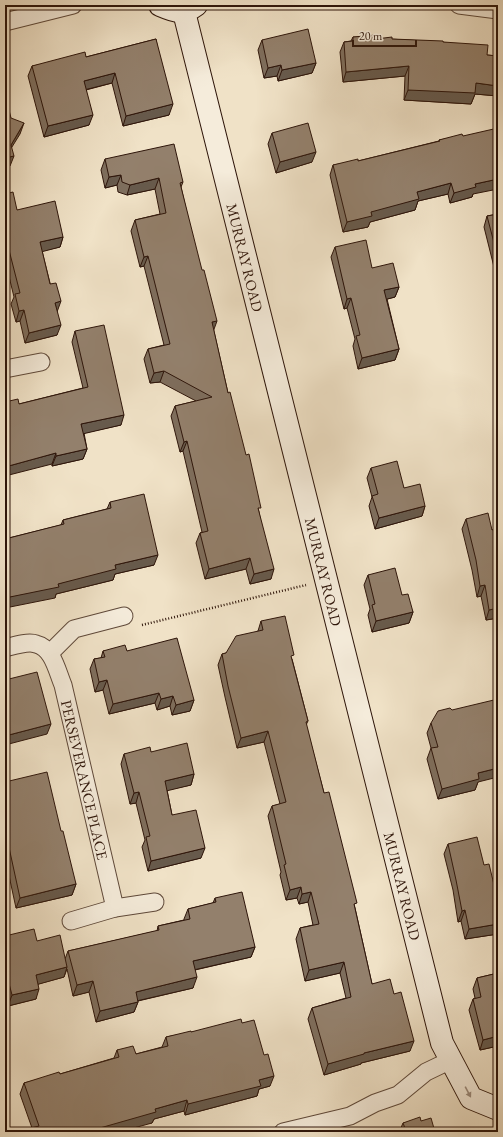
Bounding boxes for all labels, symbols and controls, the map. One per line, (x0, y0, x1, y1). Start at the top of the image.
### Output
scale bar (353, 22, 416, 48)
text: 20 m (359, 28, 383, 44)
street label: MURRAY ROAD (223, 201, 268, 314)
street label: MURRAY ROAD (301, 516, 347, 628)
street label: PERSEVERANCE PLACE (57, 698, 113, 862)
street label: MURRAY ROAD (380, 830, 425, 942)
one-way arrow (464, 1086, 471, 1098)

